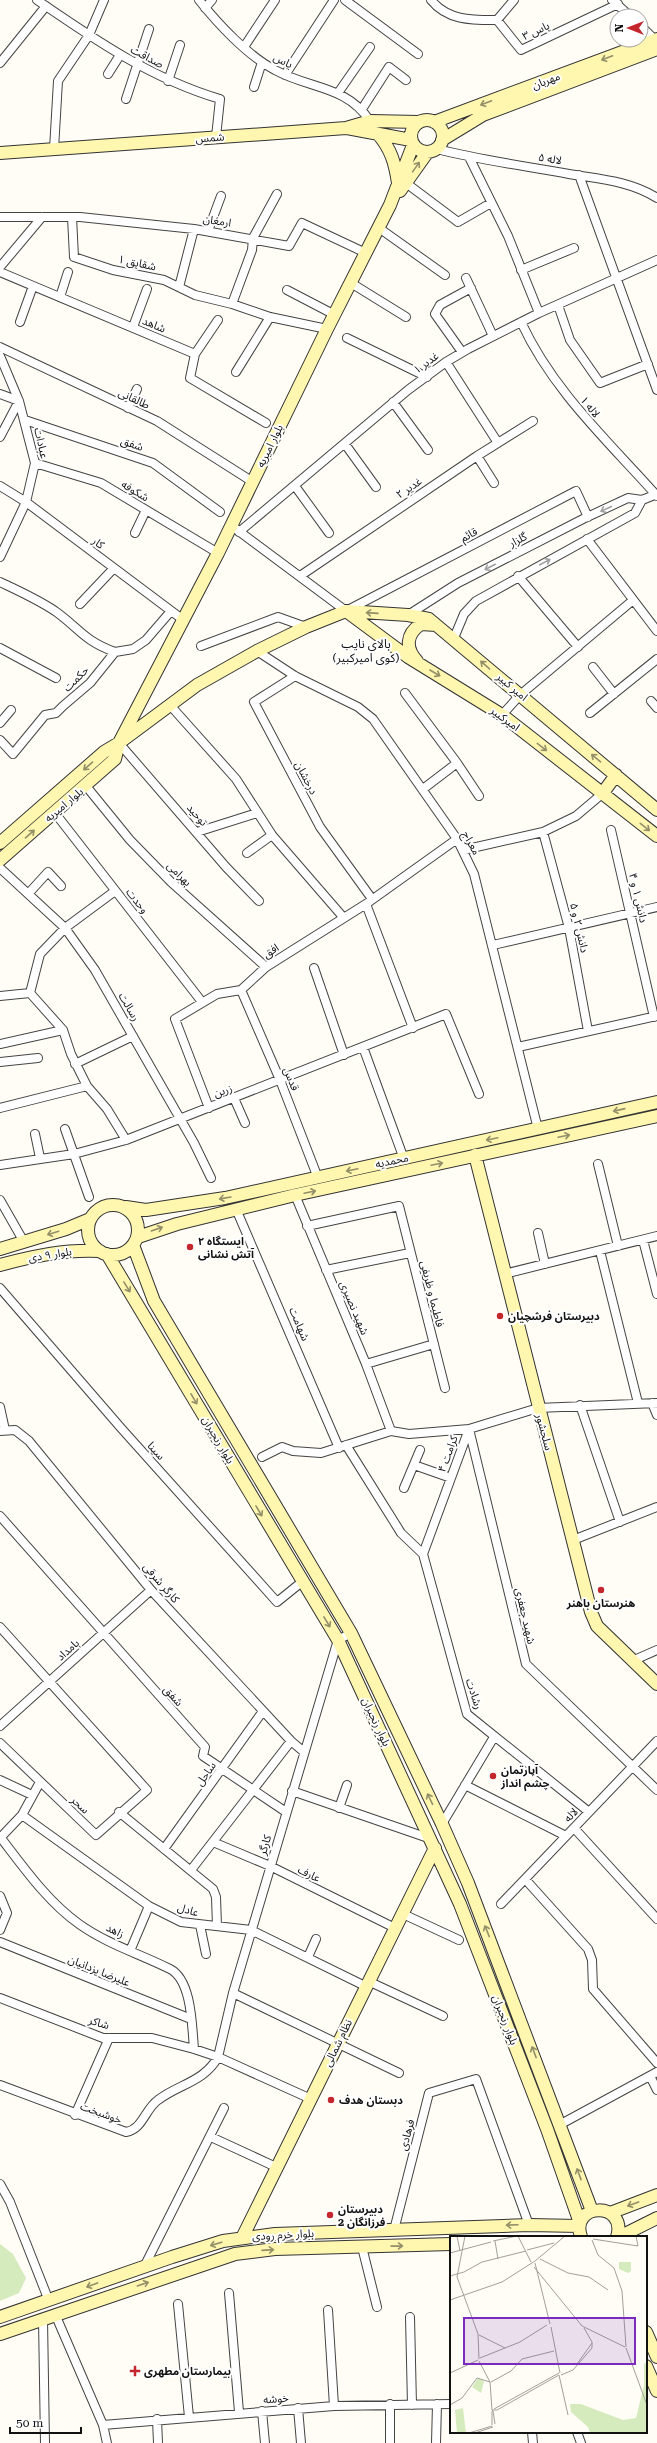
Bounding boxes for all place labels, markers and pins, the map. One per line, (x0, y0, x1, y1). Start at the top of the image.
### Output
place label: ایستگاه ۲ آتش نشانی (198, 1235, 254, 1261)
marker: ایستگاه ۲ آتش نشانی (185, 1242, 195, 1252)
place label: دبیرستان فرشچیان (508, 1310, 600, 1323)
marker: دبیرستان فرشچیان (495, 1311, 505, 1321)
marker: هنرستان باهنر (596, 1585, 606, 1595)
place label: هنرستان باهنر (566, 1597, 635, 1610)
place label: آپارتمان چشم انداز (500, 1764, 550, 1792)
marker: آپارتمان چشم انداز (488, 1771, 498, 1781)
place label: دبستان هدف (339, 2094, 403, 2107)
marker: دبستان هدف (326, 2095, 336, 2105)
place label: دبیرستان فرزانگان 2 (338, 2203, 386, 2229)
marker: دبیرستان فرزانگان 2 (325, 2210, 335, 2220)
marker: بیمارستان مطهری (129, 2365, 141, 2377)
place label: بیمارستان مطهری (144, 2365, 231, 2378)

